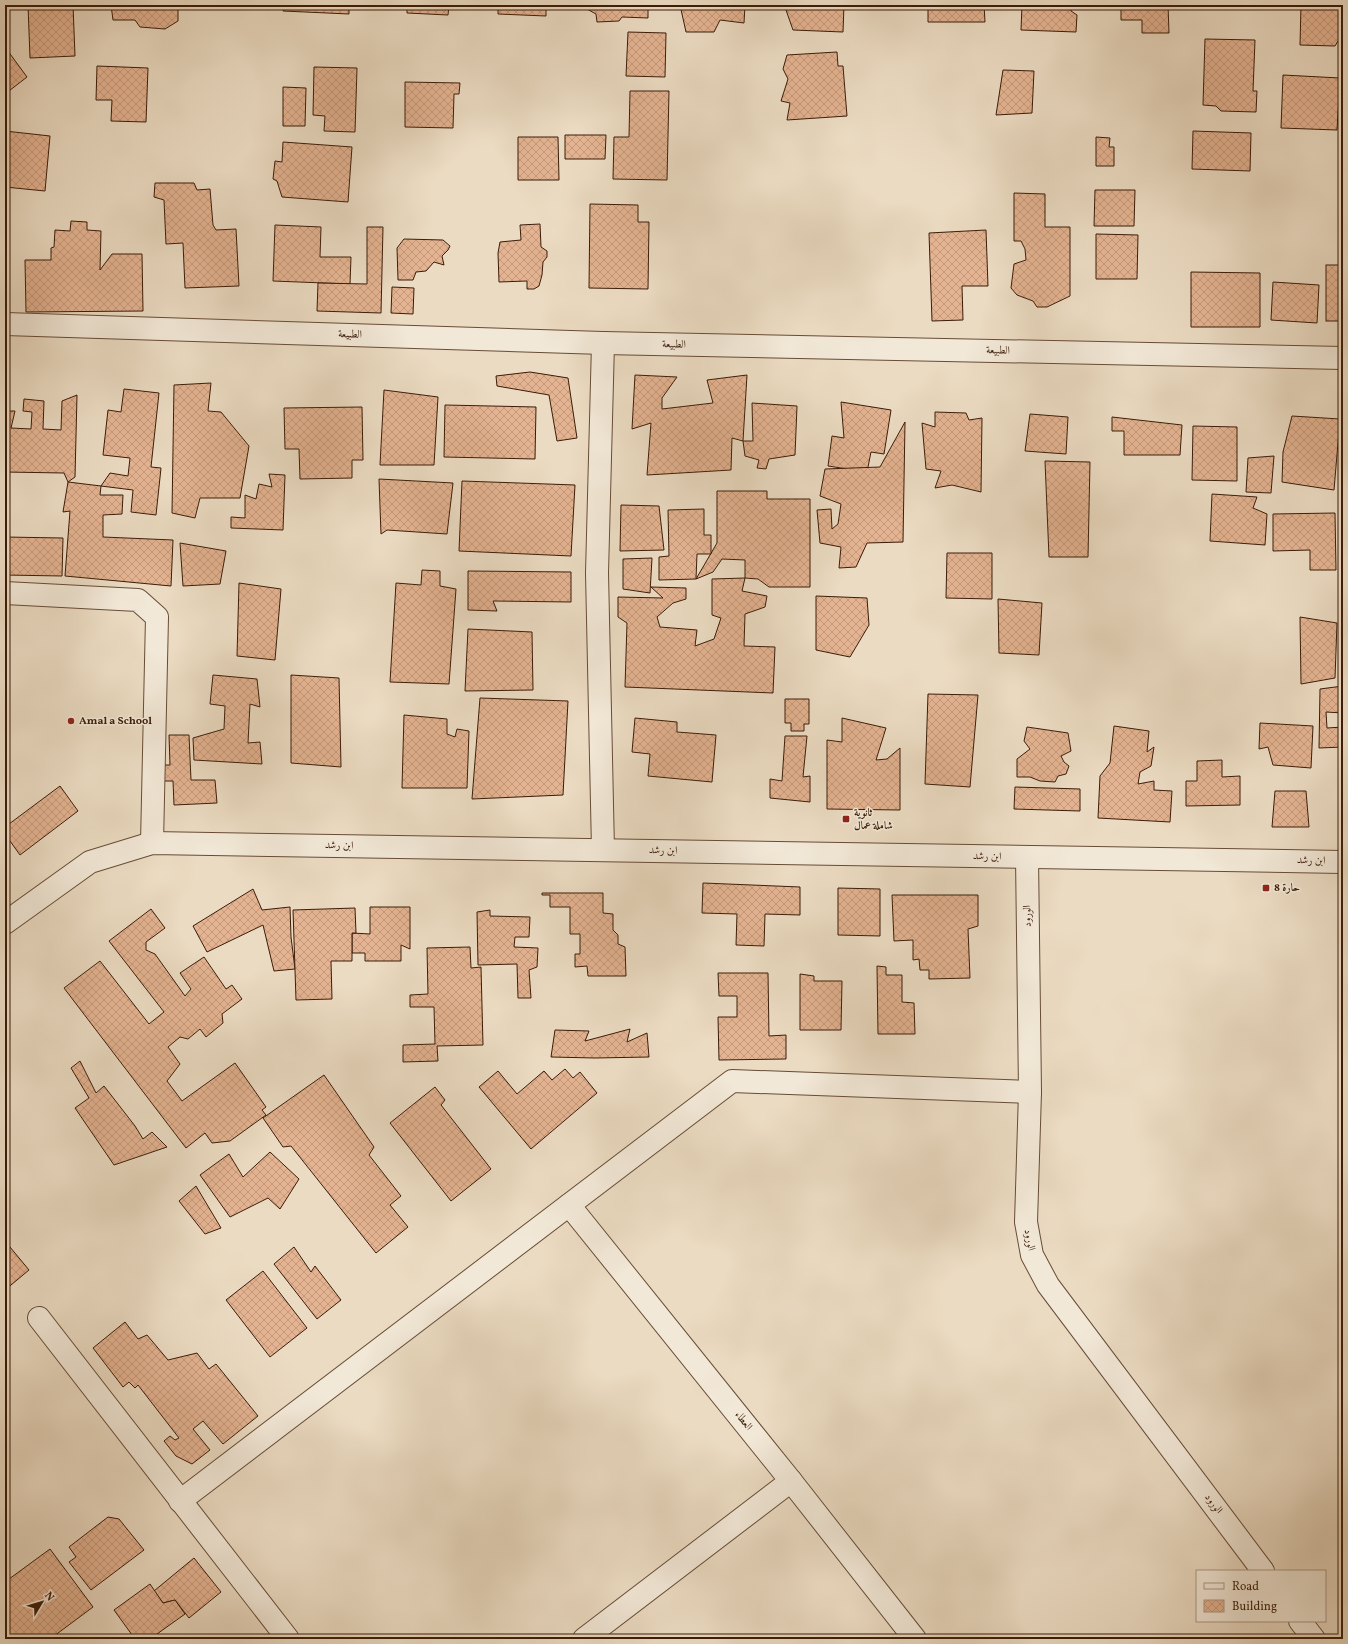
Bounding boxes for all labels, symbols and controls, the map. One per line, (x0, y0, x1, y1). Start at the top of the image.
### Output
street label: الطبيعة (338, 327, 362, 343)
street label: الطبيعة (662, 337, 686, 353)
street label: الطبيعة (986, 343, 1010, 359)
place label: Amal a School (79, 714, 152, 729)
marker: Amal a School (66, 716, 76, 726)
place label: ثانوية شاملة عمال (854, 806, 893, 834)
marker: ثانوية شاملة عمال (841, 814, 851, 824)
street label: ابن رشد (325, 838, 353, 854)
street label: ابن رشد (649, 843, 677, 859)
street label: ابن رشد (973, 849, 1001, 865)
street label: ابن رشد (1297, 853, 1325, 869)
place label: حارة 8 (1274, 881, 1300, 896)
marker: حارة 8 (1261, 883, 1271, 893)
street label: الورود (1020, 905, 1036, 927)
street label: الورود (1020, 1228, 1038, 1252)
street label: العطاء (731, 1408, 755, 1434)
street label: الورود (1200, 1491, 1226, 1517)
legend (1196, 1570, 1326, 1622)
text: Road (1232, 1579, 1259, 1595)
north arrow (22, 1582, 62, 1622)
text: N (40, 1589, 57, 1605)
text: Building (1232, 1599, 1277, 1615)

